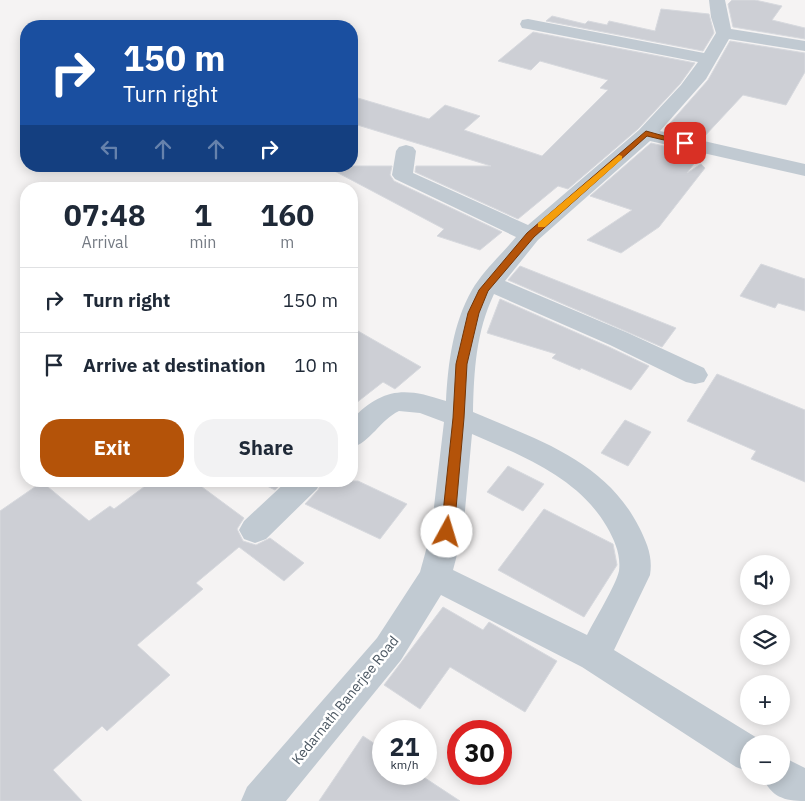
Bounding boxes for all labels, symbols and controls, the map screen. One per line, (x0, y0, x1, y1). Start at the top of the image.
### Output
text: 150 m (123, 35, 226, 81)
icon: right (40, 40, 105, 105)
text: Turn right (123, 79, 218, 108)
pin (664, 122, 706, 164)
icon: arrive (671, 129, 699, 157)
icon: left (96, 135, 124, 163)
icon: ahead (149, 135, 177, 163)
icon: ahead (202, 135, 230, 163)
icon: right (255, 135, 283, 163)
text: 07:48 (64, 195, 146, 234)
text: 1 (194, 195, 212, 234)
text: 160 (260, 195, 314, 234)
text: Arrival (81, 232, 128, 252)
text: min (189, 232, 216, 252)
text: m (280, 232, 294, 252)
icon: right (40, 286, 68, 314)
text: Turn right (83, 288, 170, 312)
text: 150 m (283, 288, 338, 312)
icon: arrive (40, 351, 68, 379)
text: Arrive at destination (83, 353, 266, 377)
text: 10 m (294, 353, 338, 377)
button: Exit (40, 419, 184, 477)
button: Share (194, 419, 338, 477)
position arrow (420, 505, 472, 557)
map controls (740, 555, 790, 785)
button: sound (740, 555, 790, 605)
button: layers (740, 615, 790, 665)
street label: Kedarnath Banerjee Road (288, 632, 402, 768)
button: + (740, 675, 790, 725)
speed limit sign: 30 (447, 720, 512, 785)
text: 21 (389, 730, 420, 763)
button: − (740, 735, 790, 785)
text: km/h (390, 757, 419, 772)

